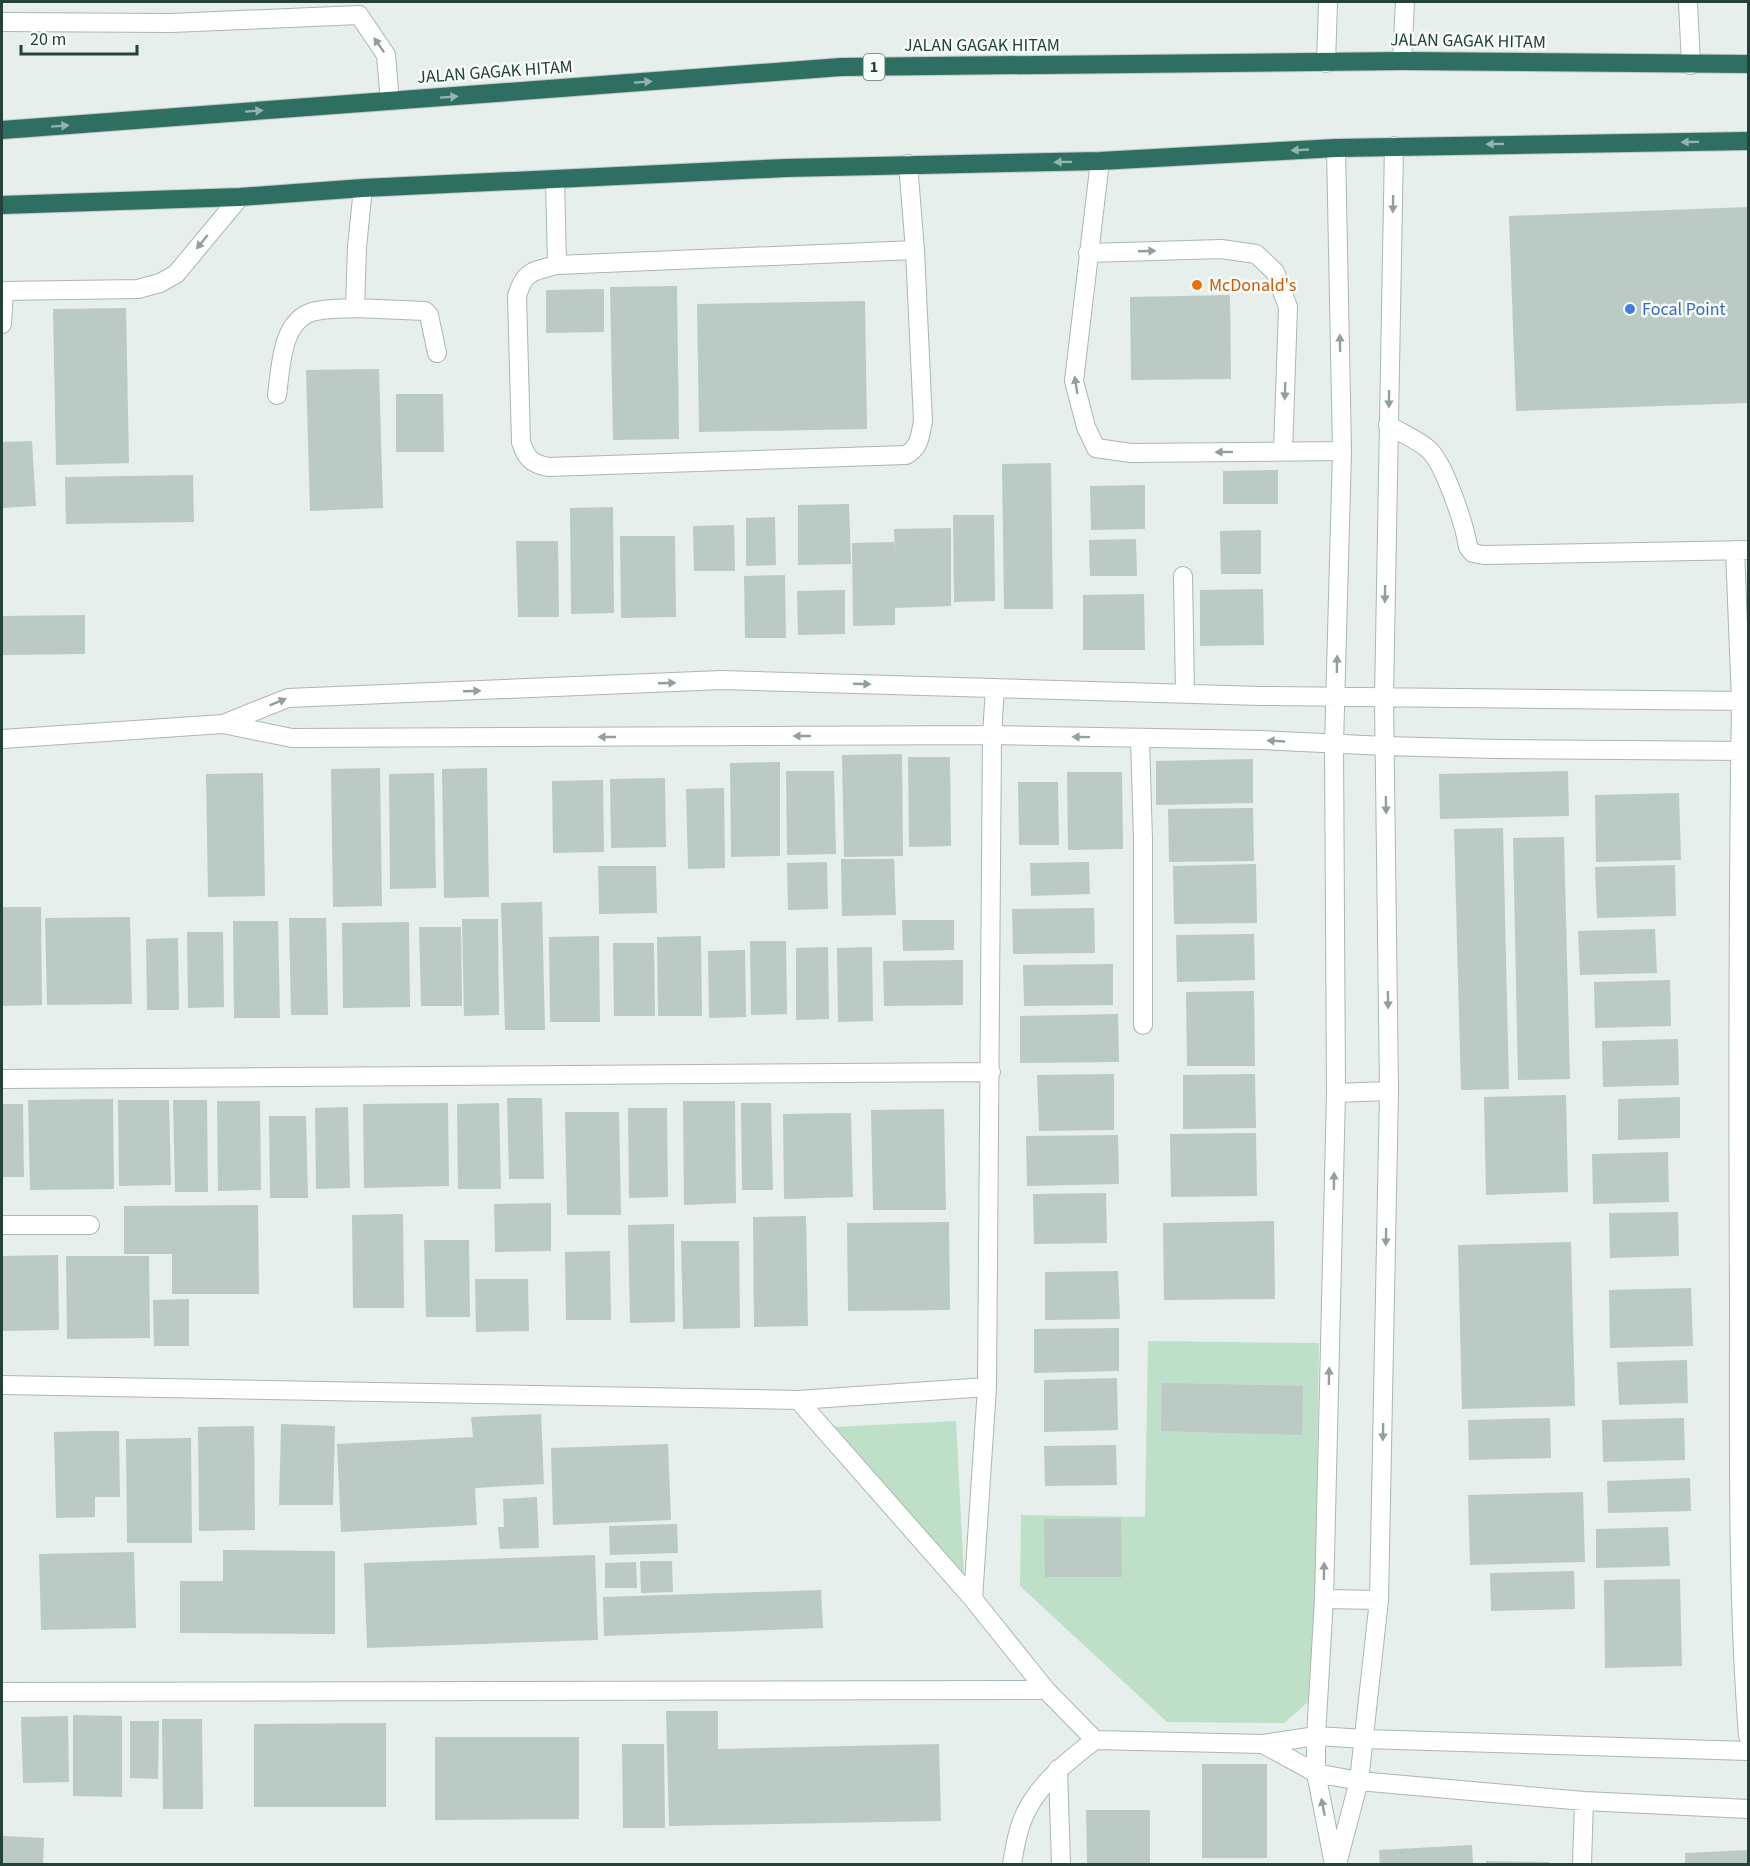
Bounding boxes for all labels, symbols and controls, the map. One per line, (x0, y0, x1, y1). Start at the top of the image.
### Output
scale bar (21, 18, 136, 56)
text: 20 m (30, 27, 66, 52)
street label: JALAN GAGAK HITAM (1390, 27, 1546, 55)
street label: JALAN GAGAK HITAM (904, 33, 1060, 58)
one-way arrow (374, 37, 385, 53)
street label: JALAN GAGAK HITAM (416, 54, 574, 90)
road number: 1 (864, 54, 884, 80)
one-way arrow (634, 77, 653, 87)
one-way arrow (439, 92, 458, 101)
one-way arrow (245, 106, 264, 116)
one-way arrow (50, 121, 69, 131)
one-way arrow (1681, 137, 1700, 147)
one-way arrow (1486, 140, 1505, 149)
one-way arrow (1291, 145, 1310, 154)
one-way arrow (1054, 157, 1073, 166)
one-way arrow (1388, 195, 1397, 214)
one-way arrow (196, 234, 209, 250)
one-way arrow (1137, 247, 1156, 256)
place label: McDonald's (1209, 273, 1296, 298)
marker: McDonald's (1190, 278, 1204, 292)
place label: Focal Point (1642, 297, 1726, 322)
marker: Focal Point (1623, 302, 1637, 316)
one-way arrow (1335, 334, 1345, 353)
one-way arrow (1072, 376, 1081, 395)
one-way arrow (1280, 382, 1290, 401)
one-way arrow (1384, 389, 1393, 408)
one-way arrow (1215, 447, 1234, 457)
one-way arrow (1381, 584, 1390, 603)
one-way arrow (1332, 655, 1342, 674)
one-way arrow (657, 678, 676, 687)
one-way arrow (852, 679, 871, 689)
one-way arrow (462, 686, 481, 695)
one-way arrow (269, 697, 287, 706)
one-way arrow (792, 731, 811, 741)
one-way arrow (597, 732, 616, 742)
one-way arrow (1071, 733, 1090, 742)
one-way arrow (1266, 736, 1285, 745)
one-way arrow (1381, 795, 1391, 814)
one-way arrow (1383, 990, 1393, 1009)
one-way arrow (1329, 1171, 1339, 1190)
one-way arrow (1381, 1227, 1391, 1246)
one-way arrow (1324, 1366, 1334, 1385)
one-way arrow (1378, 1422, 1387, 1441)
one-way arrow (1320, 1561, 1329, 1580)
one-way arrow (1318, 1797, 1327, 1816)

